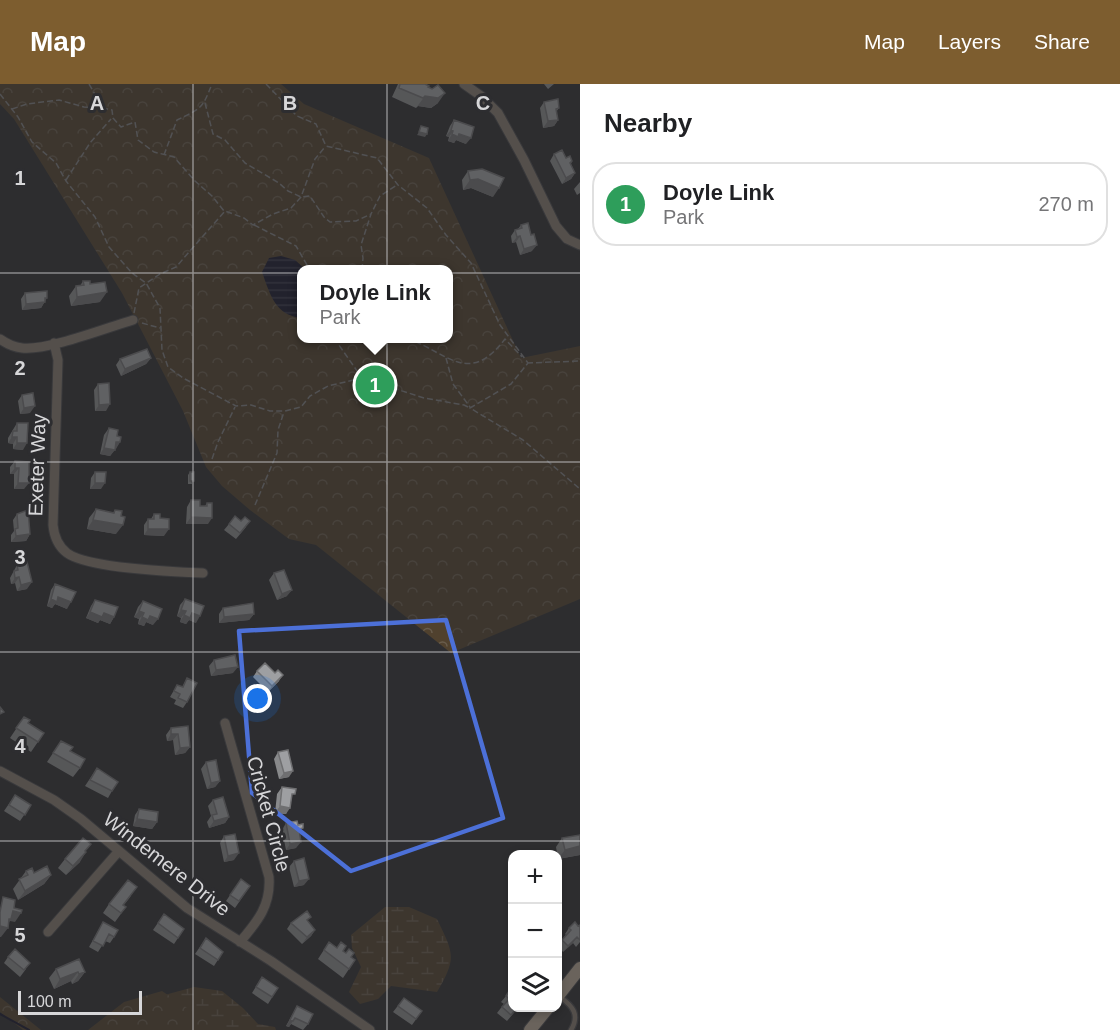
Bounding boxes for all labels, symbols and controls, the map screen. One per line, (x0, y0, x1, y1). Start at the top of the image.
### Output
text: Map (30, 26, 86, 57)
text: Map (864, 30, 905, 53)
text: Layers (938, 30, 1001, 53)
text: Share (1034, 30, 1090, 53)
text: A (90, 92, 104, 114)
text: B (283, 92, 297, 114)
text: C (476, 92, 490, 114)
text: Nearby (604, 108, 692, 138)
text: 1 (14, 167, 26, 189)
text: Doyle Link (663, 180, 774, 205)
text: 1 (620, 193, 631, 215)
text: 270 m (1038, 193, 1094, 215)
text: Park (663, 206, 704, 228)
popup (297, 265, 453, 343)
text: Doyle Link (319, 280, 431, 305)
text: Park (319, 306, 361, 328)
text: 2 (14, 357, 26, 379)
pin: 1 (356, 362, 394, 408)
street label: Exeter Way (24, 413, 50, 517)
text: 3 (14, 546, 26, 568)
your location (243, 684, 272, 713)
text: 4 (14, 735, 26, 757)
street label: Cricket Circle (243, 754, 295, 874)
street label: Windemere Drive (99, 808, 235, 920)
map controls (508, 850, 562, 1012)
button: + (508, 850, 562, 904)
button: − (508, 904, 562, 958)
text: 5 (14, 924, 26, 946)
button: layers (508, 958, 562, 1012)
scale bar (18, 988, 142, 1016)
text: 100 m (27, 993, 71, 1010)

